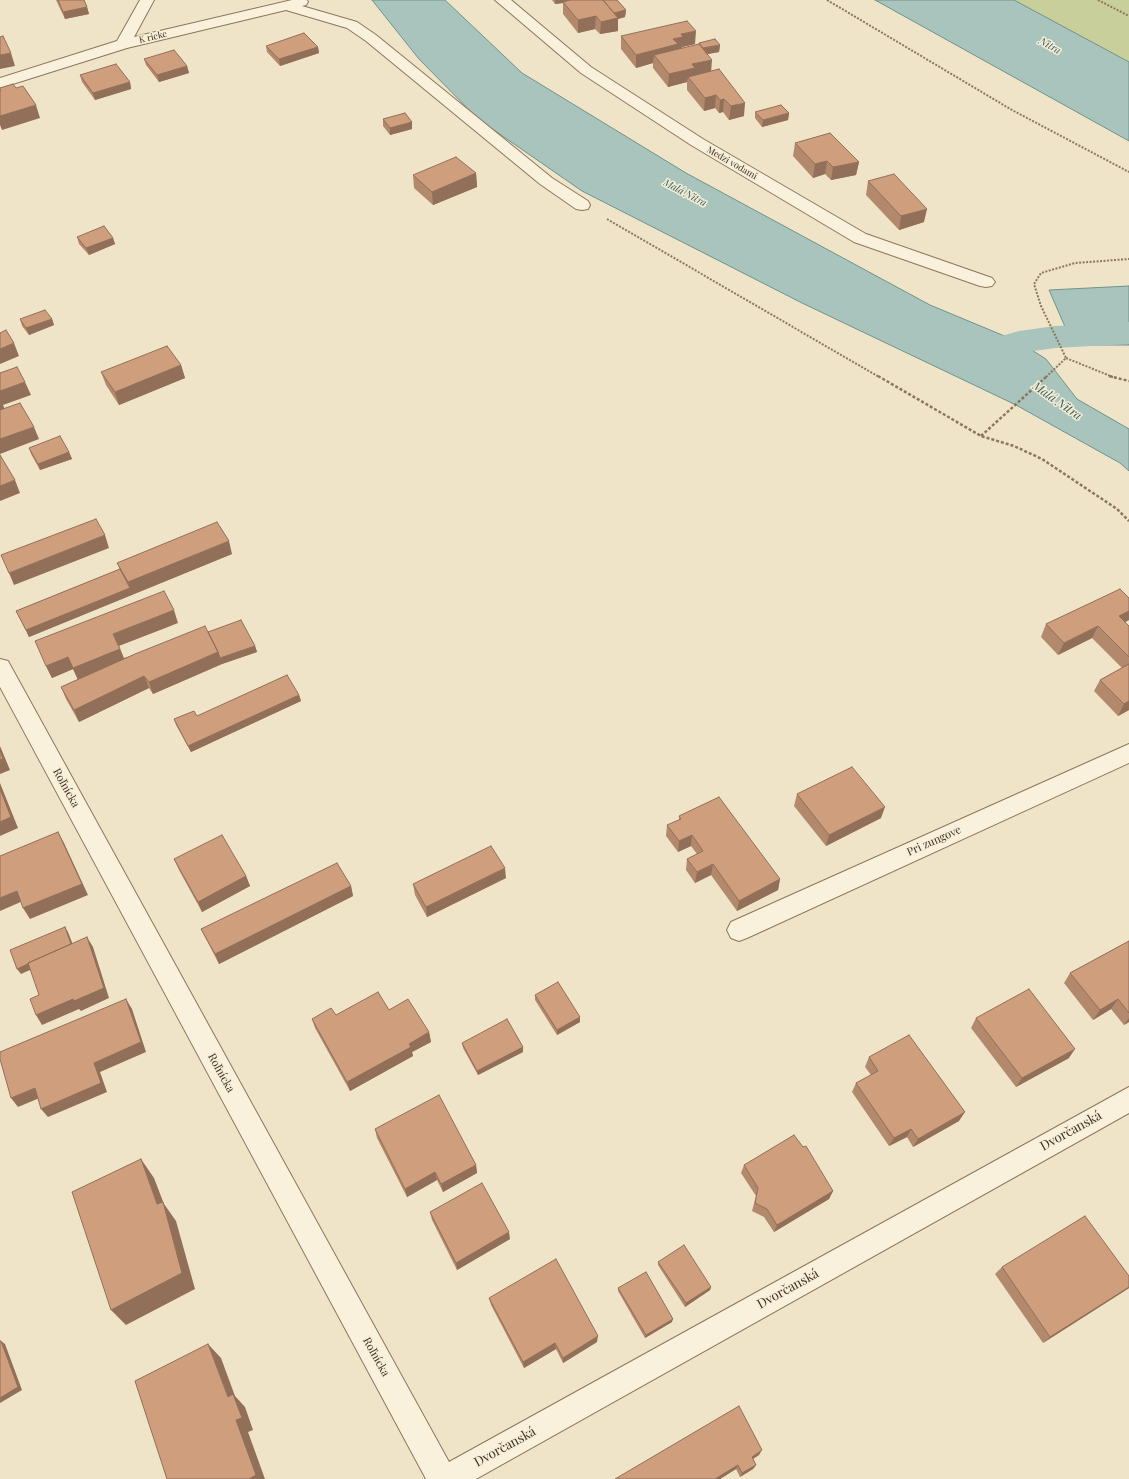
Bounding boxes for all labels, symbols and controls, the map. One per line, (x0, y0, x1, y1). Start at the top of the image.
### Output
street label: K rieke (138, 29, 168, 45)
water label: Nitra (1037, 35, 1063, 57)
street label: Medzi vodami (705, 144, 759, 182)
water label: Malá Nitra (661, 177, 709, 209)
water label: Malá Nitra (1030, 379, 1084, 423)
street label: Roľnícka (50, 766, 82, 810)
street label: Pri zungove (905, 823, 963, 859)
street label: Roľnícka (205, 1051, 237, 1095)
street label: Dvorčanská (1037, 1108, 1105, 1154)
street label: Dvorčanská (754, 1266, 822, 1312)
street label: Roľnícka (360, 1335, 392, 1379)
street label: Dvorčanská (471, 1424, 539, 1470)

